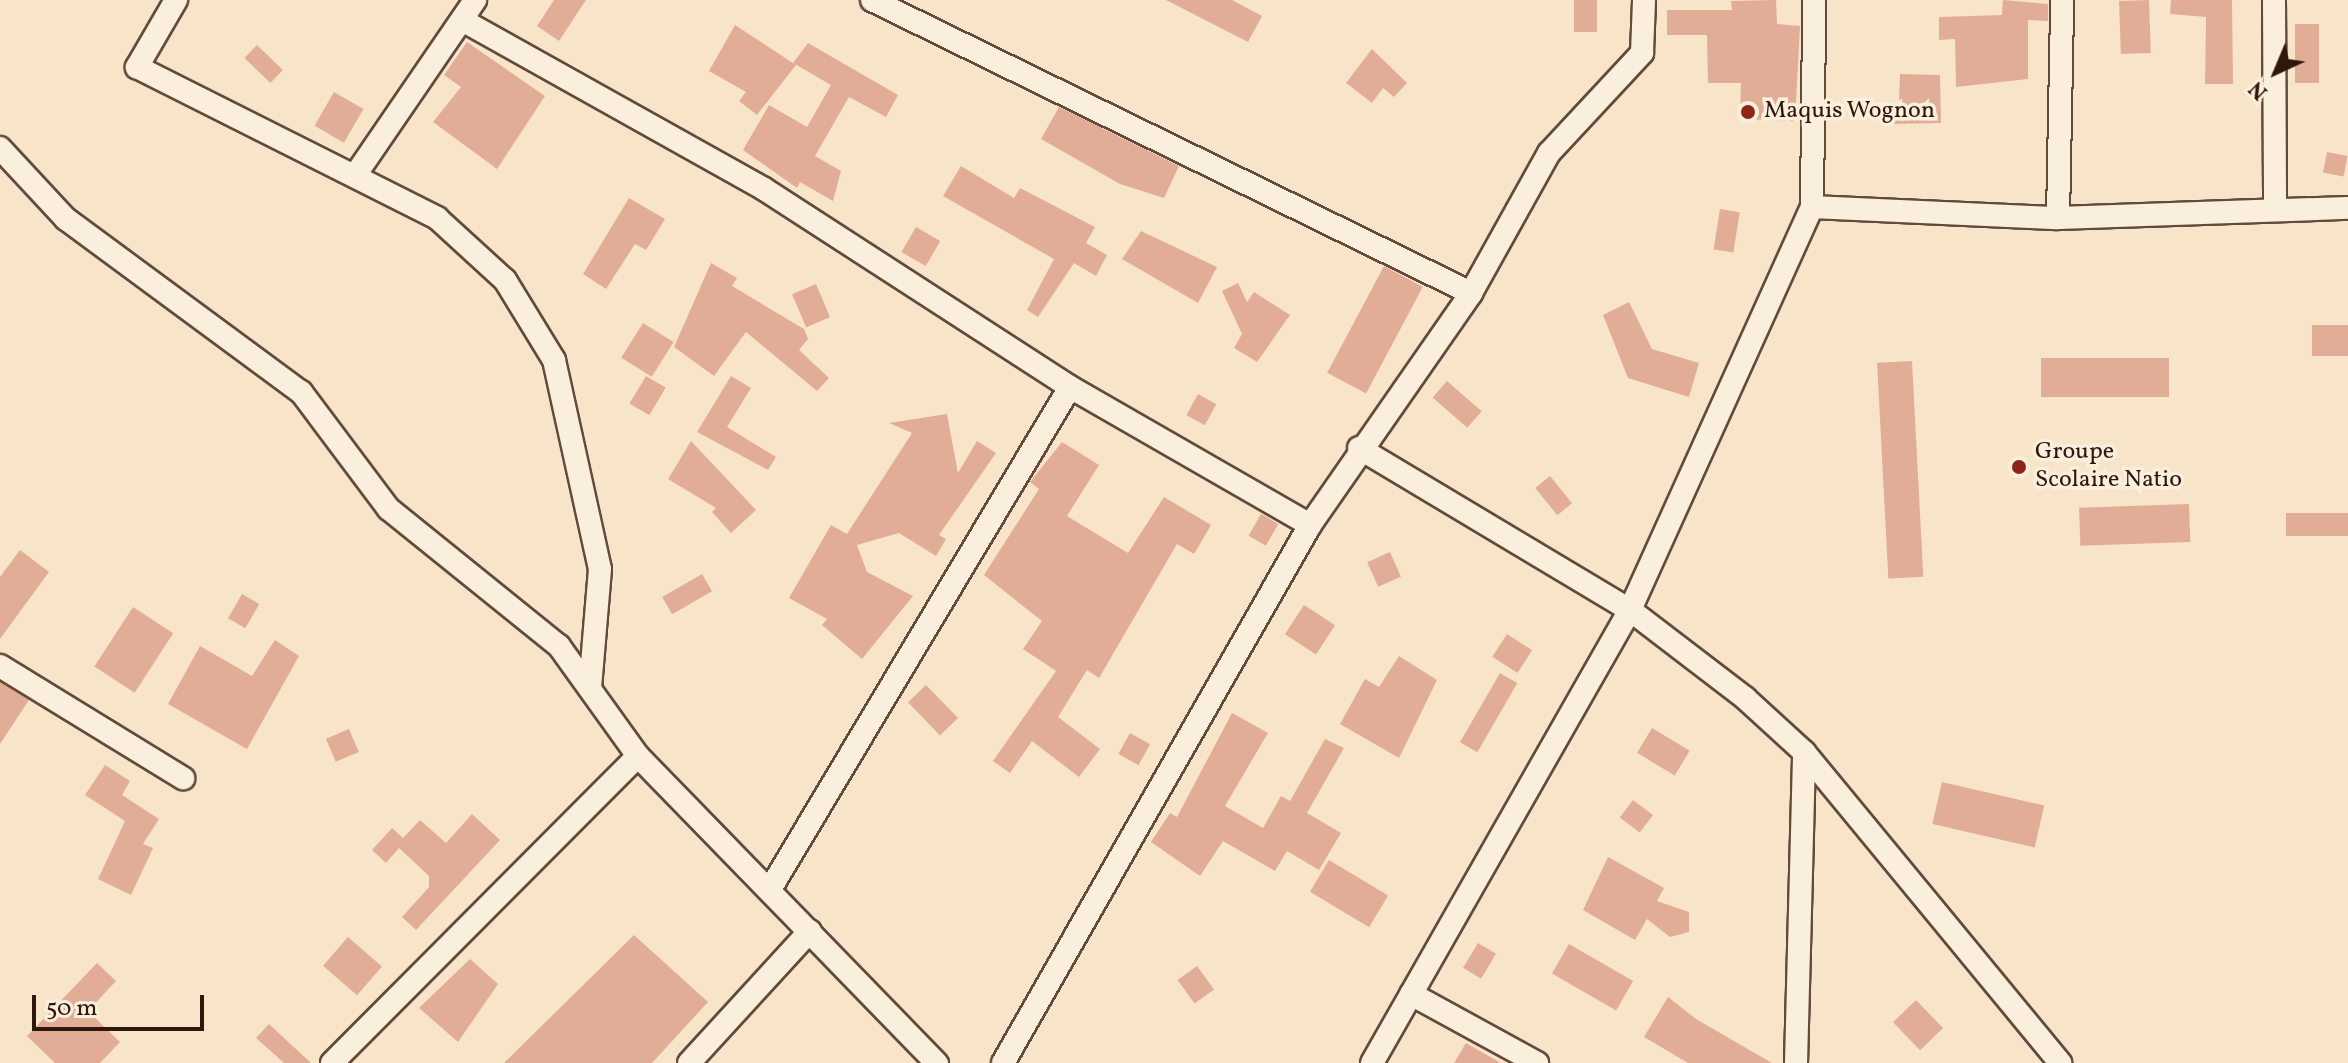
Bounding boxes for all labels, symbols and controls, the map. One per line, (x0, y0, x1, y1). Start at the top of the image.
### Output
north arrow (2236, 32, 2316, 112)
text: N (2242, 73, 2276, 106)
place label: Maquis Wognon (1764, 98, 1936, 126)
marker: Maquis Wognon (1739, 103, 1757, 121)
place label: Groupe Scolaire Natio (2035, 439, 2182, 495)
marker: Groupe Scolaire Natio (2010, 458, 2028, 476)
scale bar (36, 979, 208, 1029)
text: 50 m (46, 992, 98, 1026)

